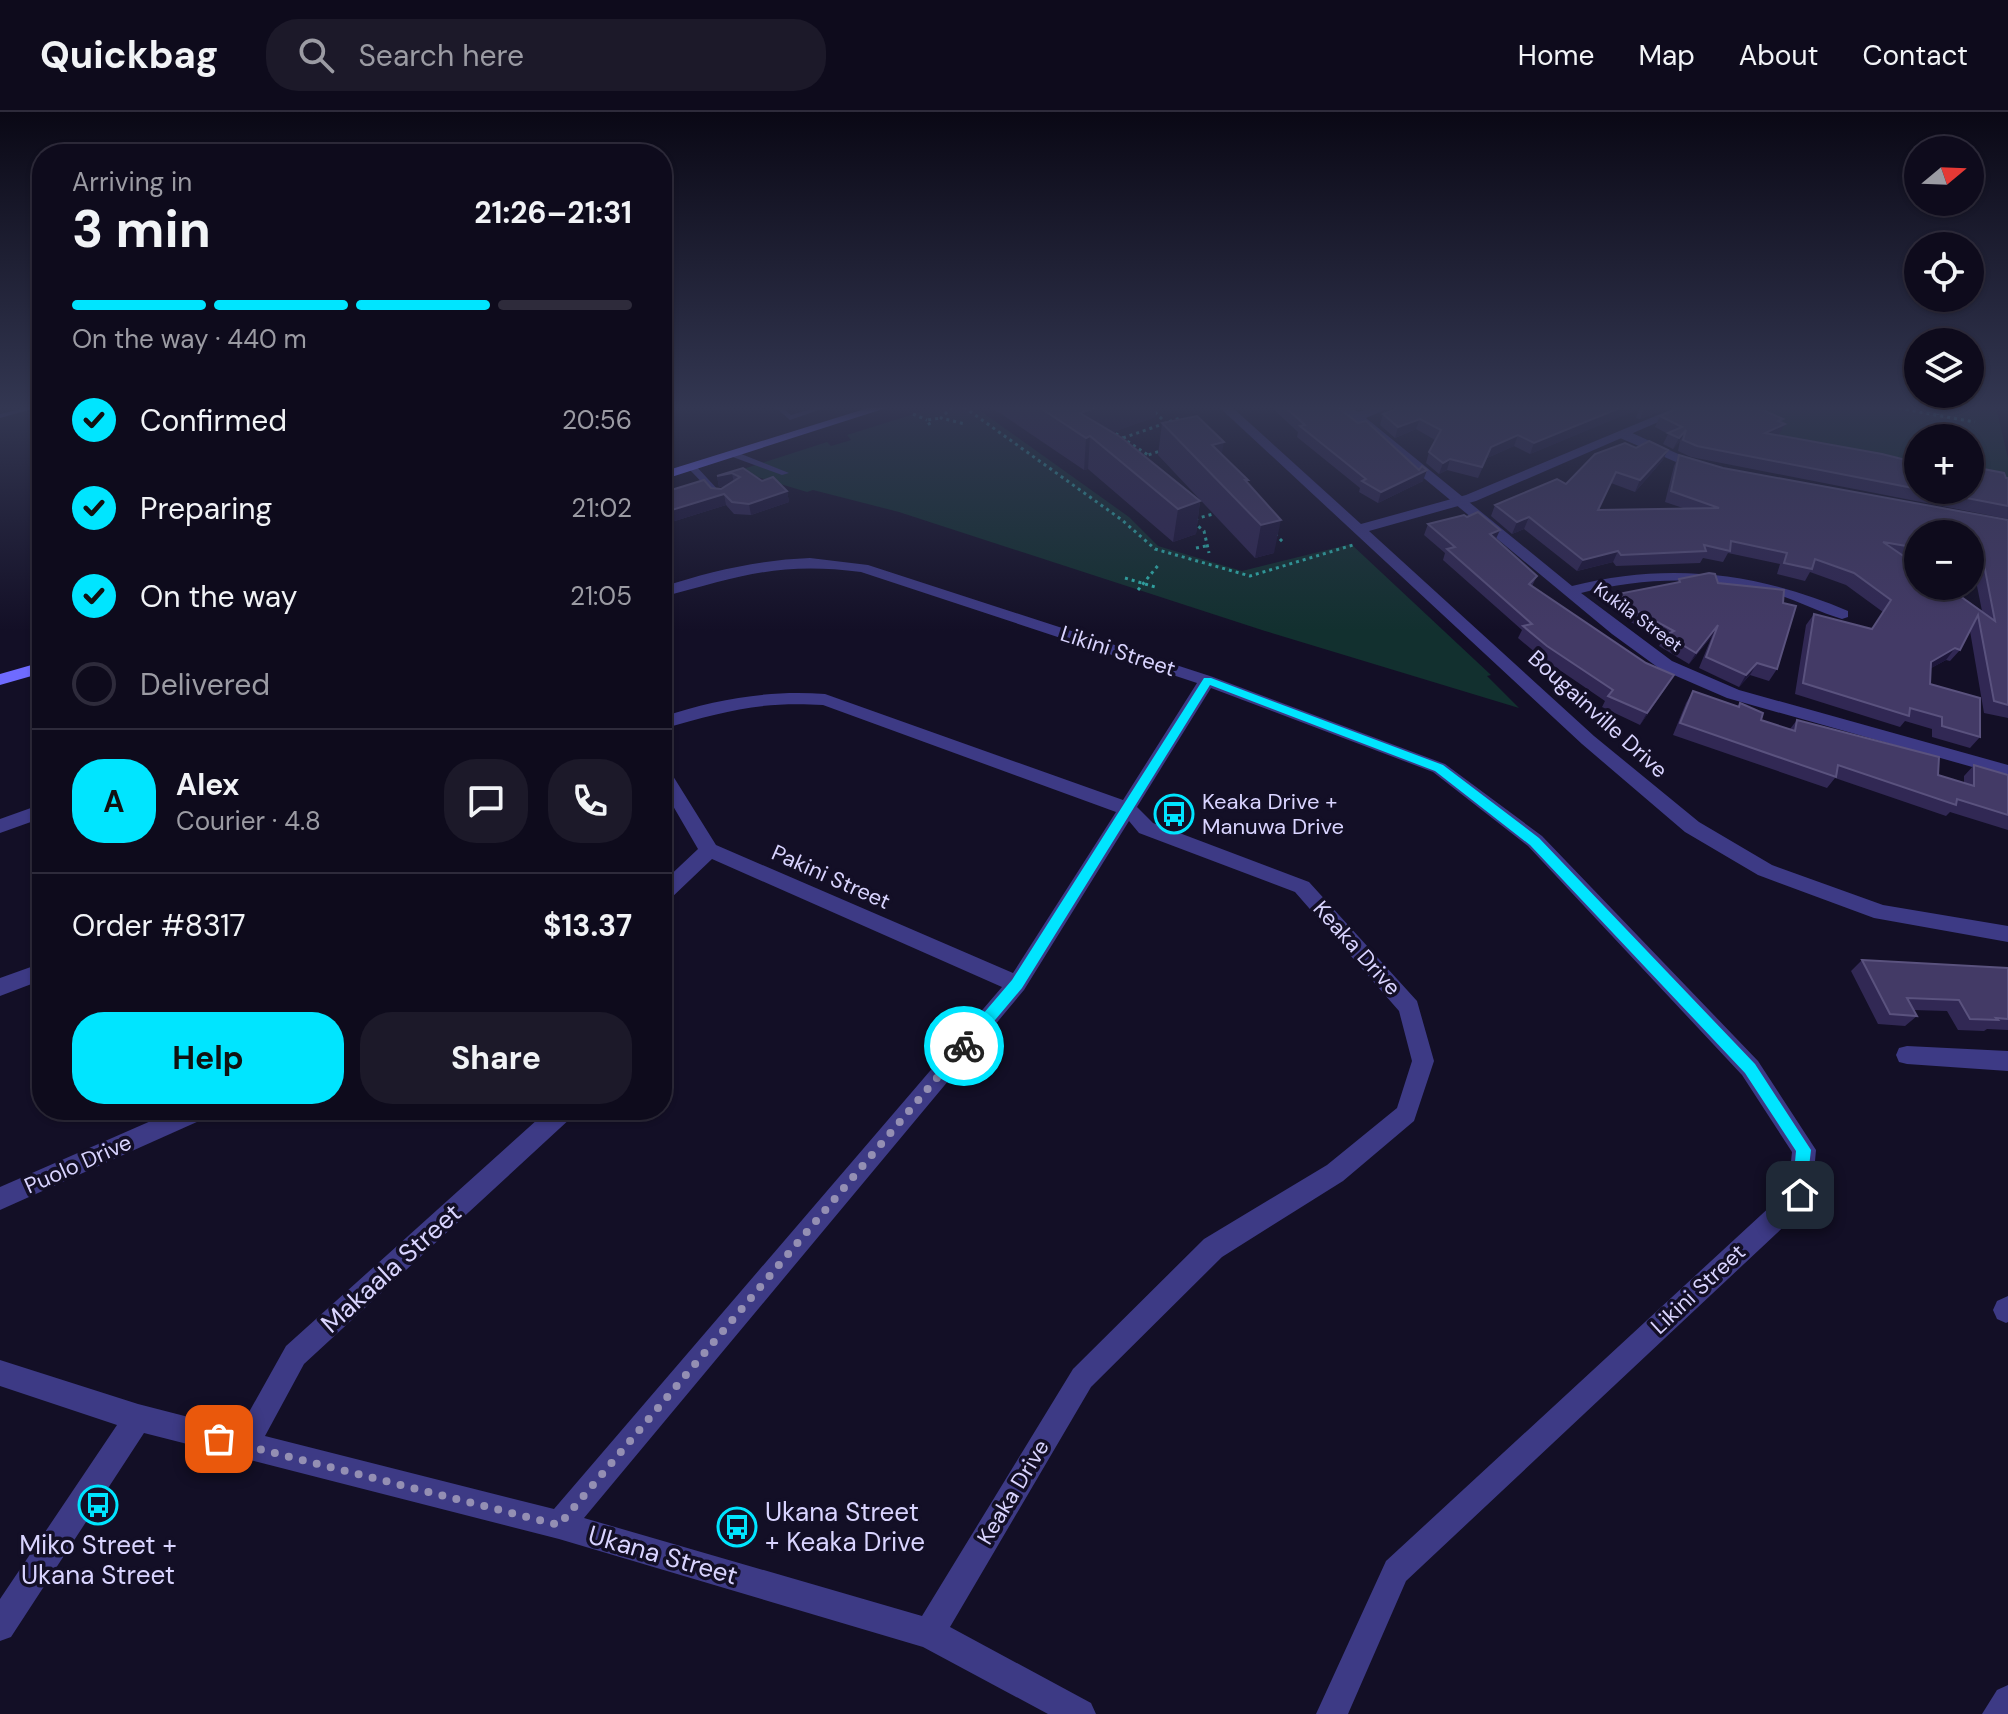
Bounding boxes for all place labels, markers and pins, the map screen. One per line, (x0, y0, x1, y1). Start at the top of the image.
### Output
place label: Keaka Drive + Manuwa Drive (1202, 787, 1344, 841)
bus stop icon: Keaka Drive + Manuwa Drive (1153, 793, 1195, 835)
pin (1766, 1161, 1834, 1229)
pin (185, 1405, 253, 1473)
bus stop icon: Miko Street + Ukana Street (77, 1484, 119, 1526)
place label: Ukana Street + Keaka Drive (765, 1495, 925, 1559)
bus stop icon: Ukana Street + Keaka Drive (716, 1506, 758, 1548)
place label: Miko Street + Ukana Street (19, 1528, 177, 1592)

